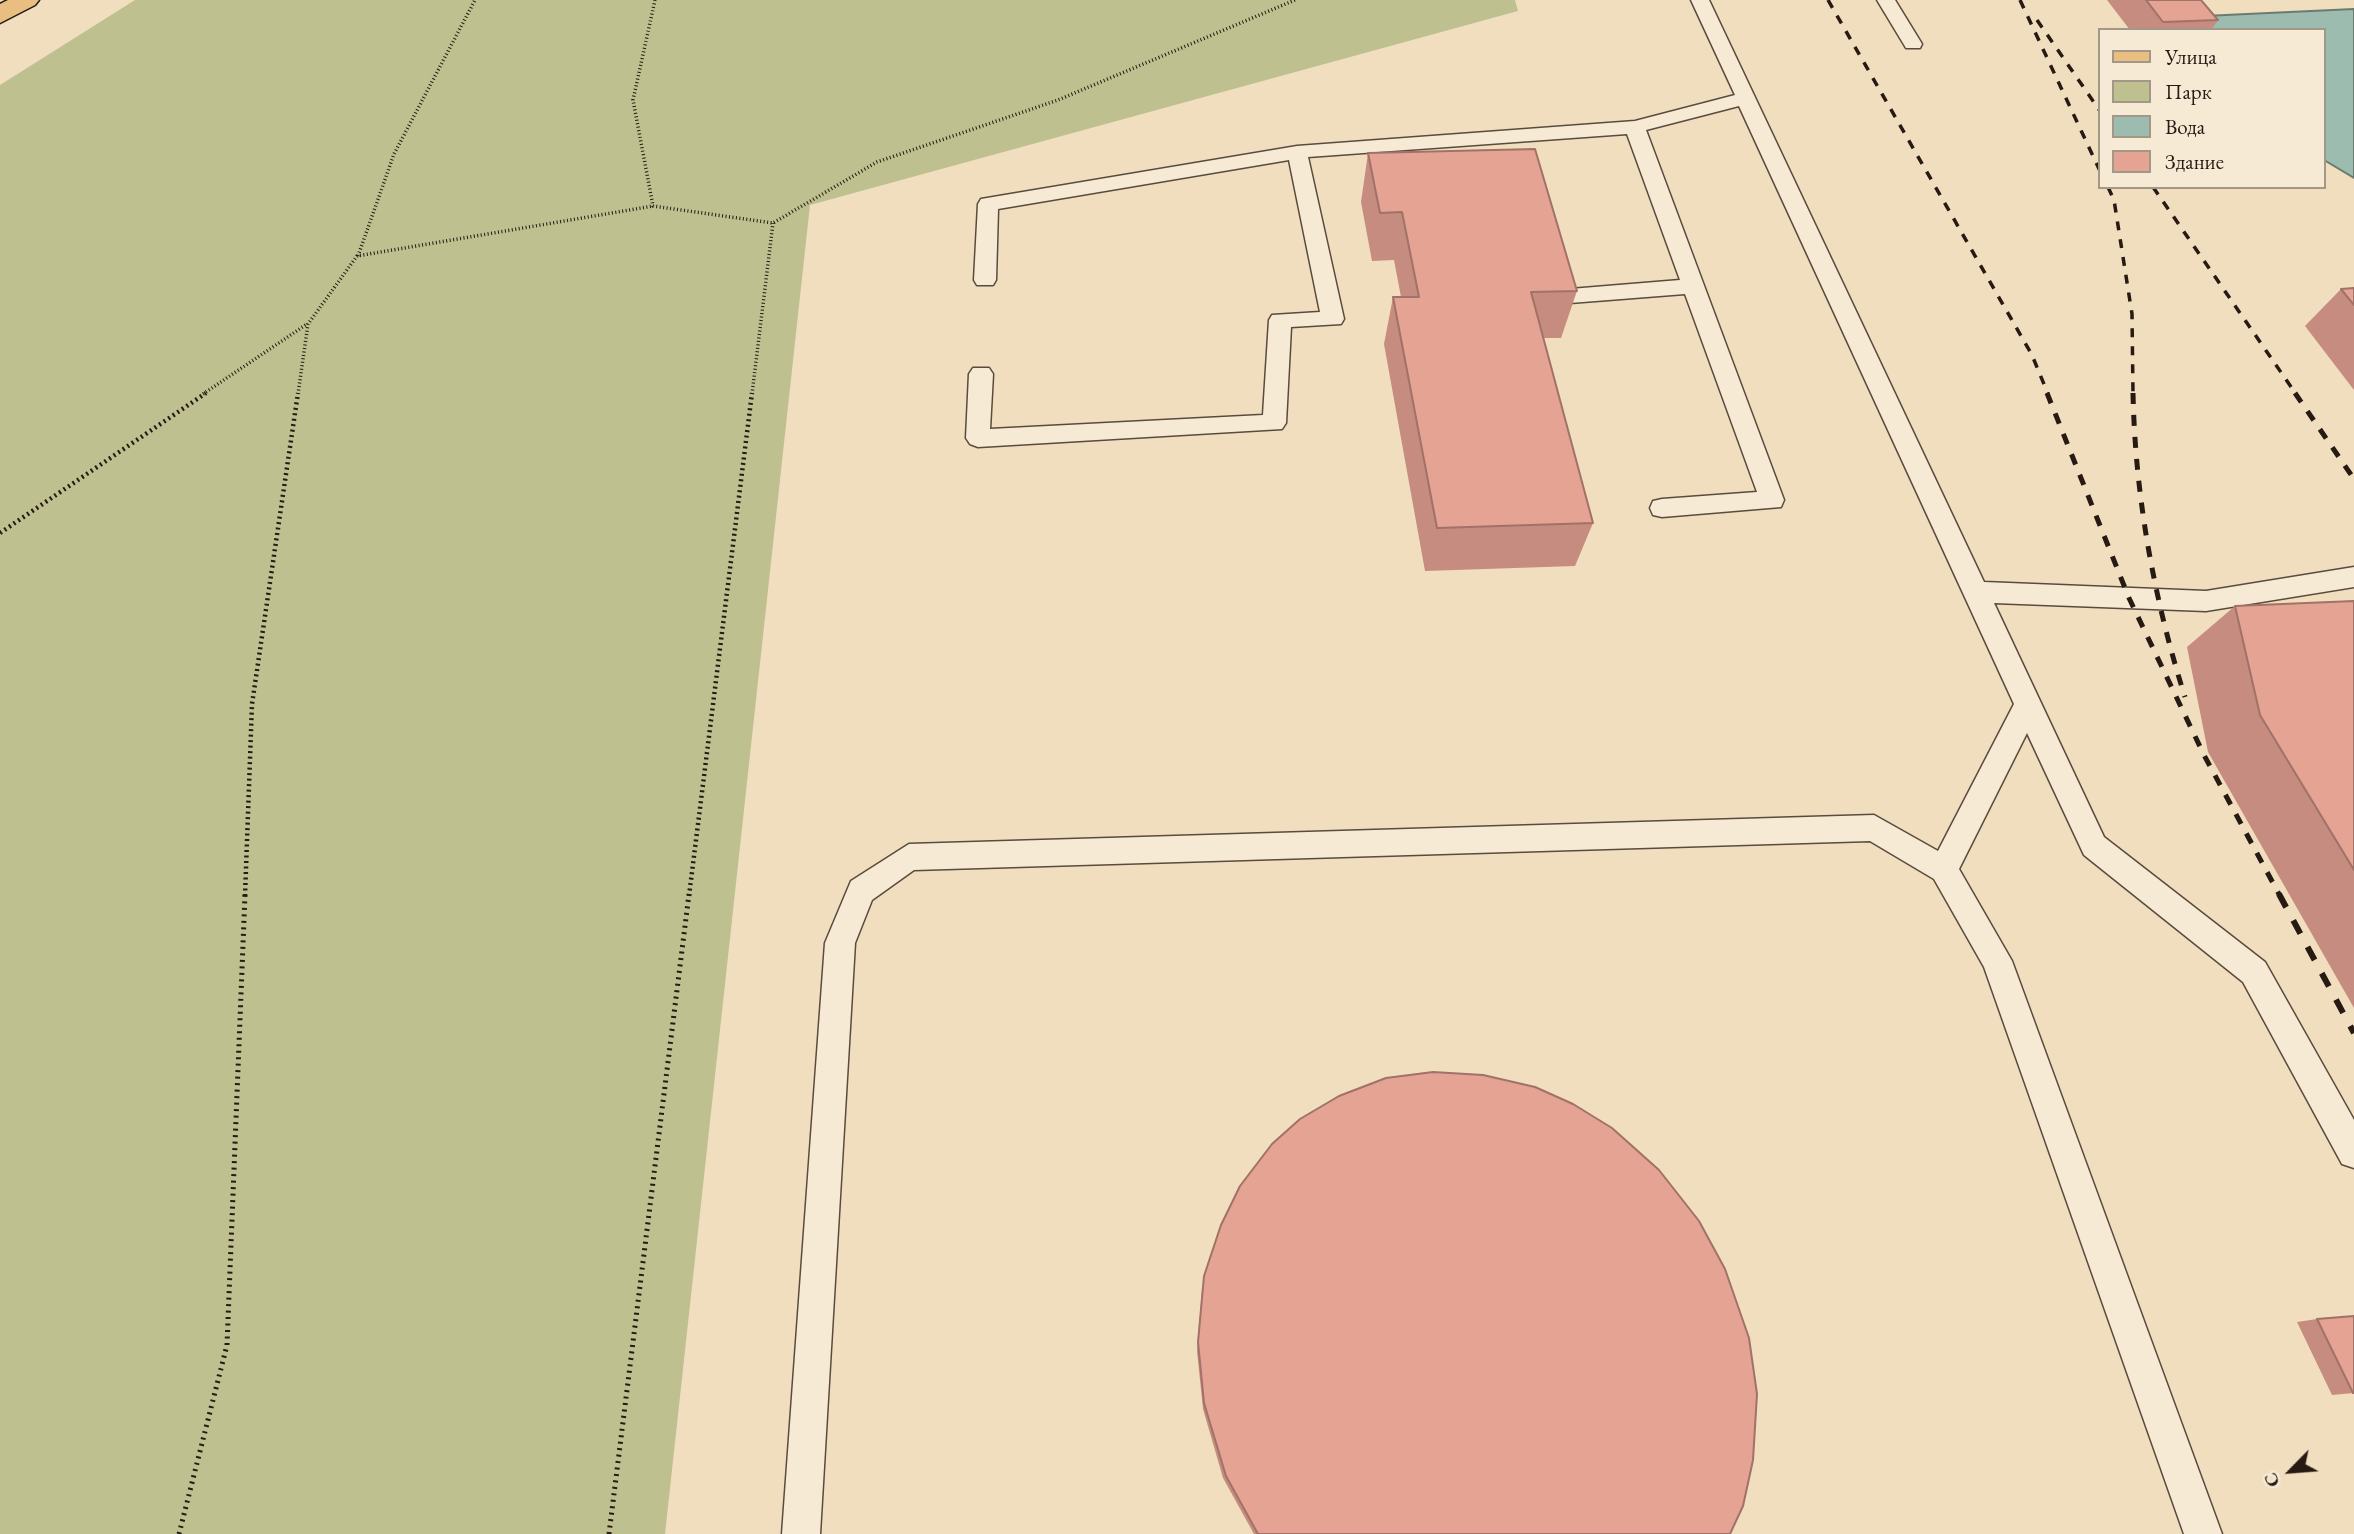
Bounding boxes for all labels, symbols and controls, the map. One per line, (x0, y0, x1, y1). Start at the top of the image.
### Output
legend (2098, 28, 2326, 189)
text: Улица (2165, 43, 2217, 70)
text: Парк (2165, 78, 2212, 105)
text: Вода (2165, 113, 2205, 140)
text: Здание (2165, 148, 2224, 175)
north arrow (2256, 1436, 2326, 1506)
text: С (2257, 1469, 2286, 1491)

